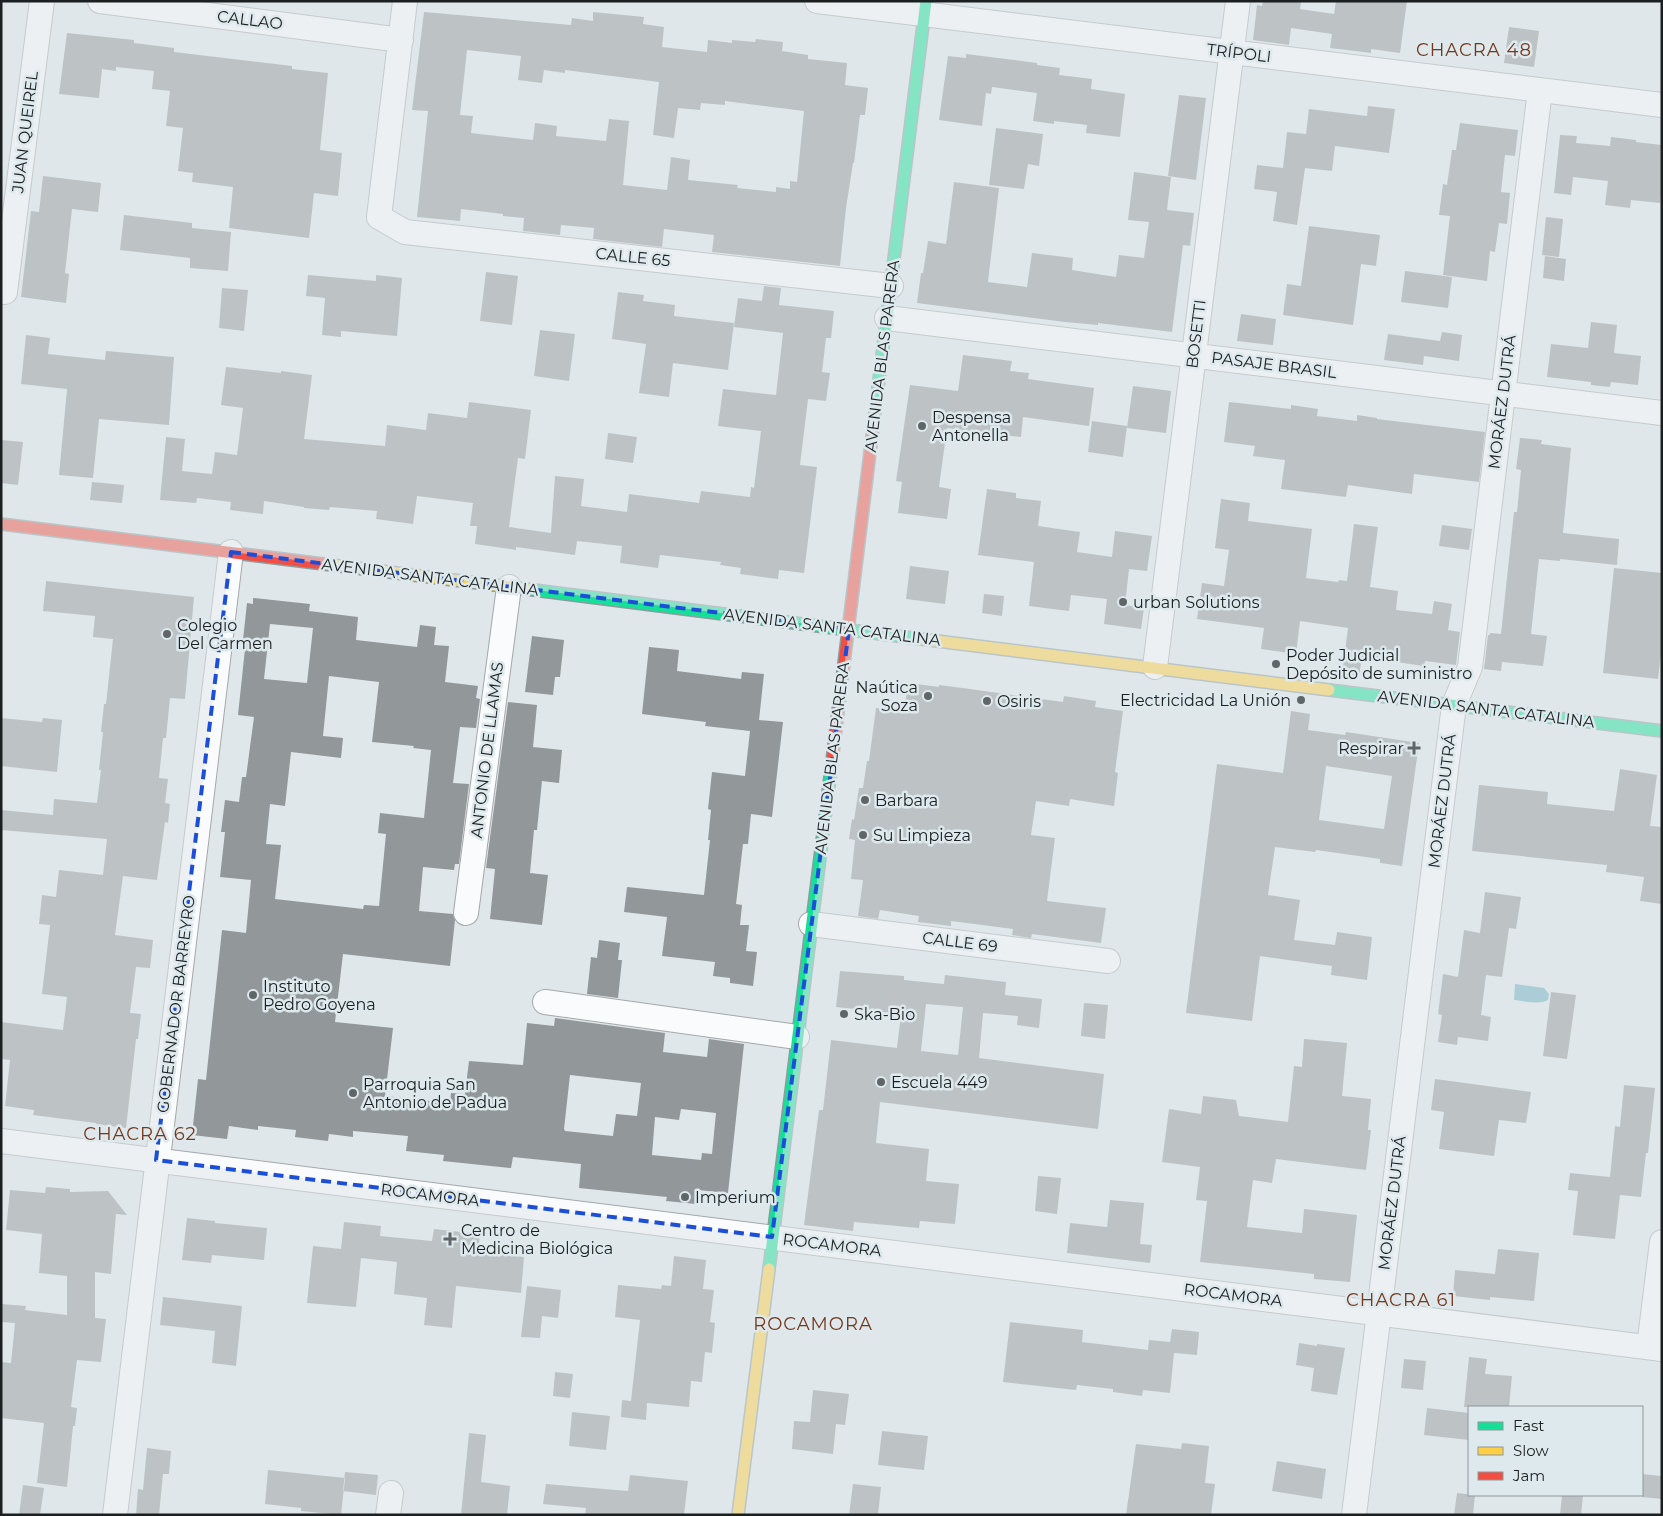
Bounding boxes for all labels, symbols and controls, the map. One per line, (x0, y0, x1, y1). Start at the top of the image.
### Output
street label: CALLAO (216, 7, 284, 33)
district label: CHACRA 48 (1416, 39, 1532, 61)
street label: TRÍPOLI (1206, 40, 1272, 66)
street label: JUAN QUEIREL (8, 70, 42, 195)
street label: CALLE 65 (595, 244, 671, 270)
street label: AVENIDA BLAS PARERA (861, 258, 903, 453)
street label: BOSETTI (1182, 298, 1210, 370)
street label: MORÁEZ DUTRÁ (1484, 333, 1520, 470)
street label: PASAJE BRASIL (1210, 348, 1338, 382)
place label: Despensa Antonella (932, 408, 1011, 445)
marker: Despensa Antonella (916, 420, 928, 432)
street label: AVENIDA SANTA CATALINA (320, 554, 540, 600)
place label: urban Solutions (1133, 593, 1260, 612)
marker: urban Solutions (1117, 596, 1129, 608)
street label: AVENIDA SANTA CATALINA (722, 604, 942, 650)
place label: Colegio Del Carmen (177, 616, 273, 653)
marker: Colegio Del Carmen (161, 628, 173, 640)
place label: Poder Judicial Depósito de suministro (1286, 646, 1472, 683)
marker: Poder Judicial Depósito de suministro (1270, 658, 1282, 670)
street label: AVENIDA BLAS PARERA (811, 660, 853, 855)
street label: ANTONIO DE LLAMAS (467, 661, 507, 839)
place label: Naútica Soza (856, 678, 918, 715)
street label: AVENIDA SANTA CATALINA (1376, 686, 1596, 732)
marker: Naútica Soza (922, 690, 934, 702)
place label: Electricidad La Unión (1120, 691, 1291, 710)
place label: Osiris (997, 692, 1041, 711)
marker: Electricidad La Unión (1295, 694, 1307, 706)
marker: Osiris (981, 695, 993, 707)
street label: MORÁEZ DUTRÁ (1424, 732, 1460, 869)
place label: Respirar (1338, 739, 1404, 758)
marker: Respirar (1408, 742, 1420, 754)
place label: Barbara (875, 791, 938, 810)
marker: Barbara (859, 794, 871, 806)
place label: Su Limpieza (873, 826, 971, 845)
marker: Su Limpieza (857, 829, 869, 841)
street label: GOBERNADOR BARREYRO (153, 894, 199, 1114)
street label: CALLE 69 (921, 928, 999, 956)
place label: Instituto Pedro Goyena (263, 977, 376, 1014)
marker: Instituto Pedro Goyena (247, 989, 259, 1001)
place label: Ska-Bio (854, 1005, 915, 1024)
marker: Ska-Bio (838, 1008, 850, 1020)
place label: Escuela 449 (891, 1073, 988, 1092)
place label: Parroquia San Antonio de Padua (363, 1075, 507, 1112)
marker: Escuela 449 (875, 1076, 887, 1088)
marker: Parroquia San Antonio de Padua (347, 1087, 359, 1099)
district label: CHACRA 62 (83, 1123, 197, 1145)
street label: MORÁEZ DUTRÁ (1374, 1134, 1410, 1271)
street label: ROCAMORA (380, 1180, 481, 1211)
place label: Imperium (695, 1188, 776, 1207)
marker: Imperium (679, 1191, 691, 1203)
place label: Centro de Medicina Biológica (461, 1221, 613, 1258)
street label: ROCAMORA (782, 1230, 883, 1261)
marker: Centro de Medicina Biológica (443, 1232, 457, 1246)
street label: ROCAMORA (1183, 1280, 1284, 1311)
district label: CHACRA 61 (1346, 1289, 1456, 1311)
district label: ROCAMORA (753, 1313, 873, 1335)
legend (1468, 1406, 1643, 1496)
text: Fast (1513, 1416, 1544, 1435)
text: Slow (1513, 1441, 1549, 1460)
text: Jam (1512, 1466, 1545, 1485)

